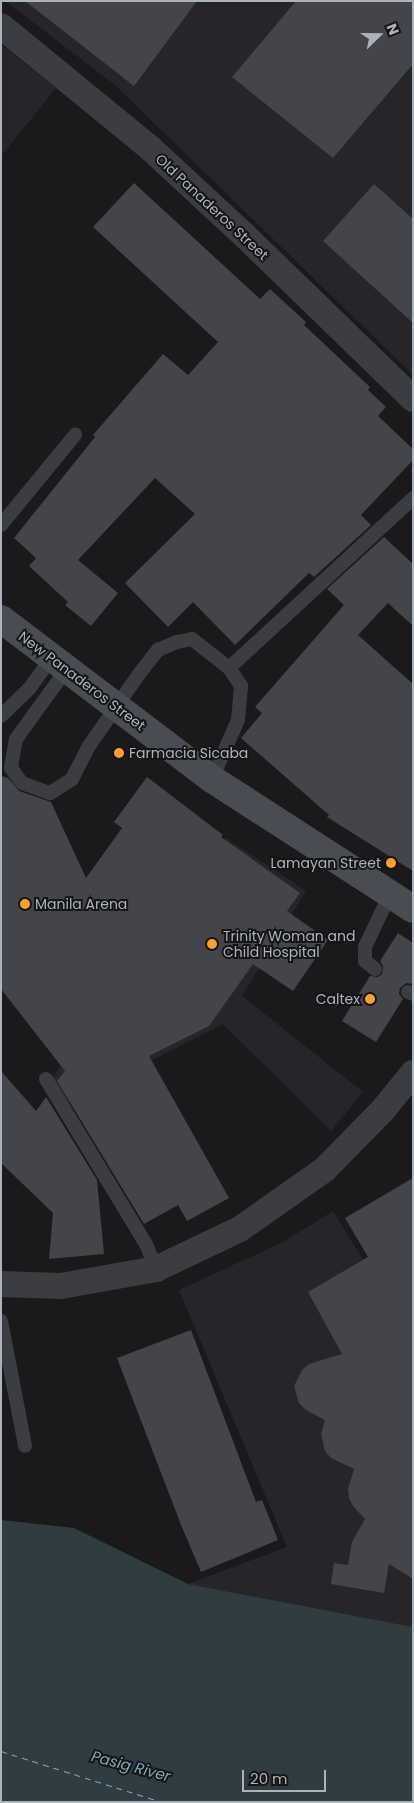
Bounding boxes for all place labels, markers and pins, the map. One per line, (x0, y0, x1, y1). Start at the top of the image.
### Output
place label: Farmacia Sicaba (129, 745, 248, 761)
marker: Farmacia Sicaba (113, 747, 125, 759)
place label: Lamayan Street (271, 855, 381, 871)
marker: Lamayan Street (385, 857, 397, 869)
place label: Manila Arena (35, 896, 127, 912)
marker: Manila Arena (19, 898, 31, 910)
place label: Trinity Woman and Child Hospital (223, 928, 355, 960)
marker: Trinity Woman and Child Hospital (205, 937, 219, 951)
place label: Caltex (316, 991, 360, 1007)
marker: Caltex (364, 993, 376, 1005)

